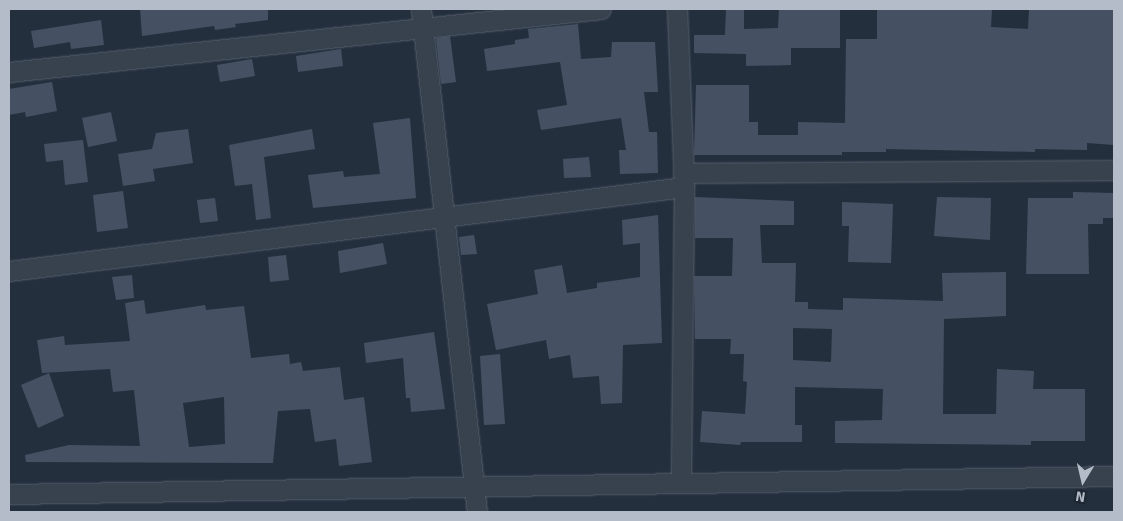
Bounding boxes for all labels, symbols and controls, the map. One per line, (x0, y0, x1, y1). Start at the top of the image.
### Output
north arrow (1058, 456, 1108, 506)
text: N (1074, 487, 1087, 505)

